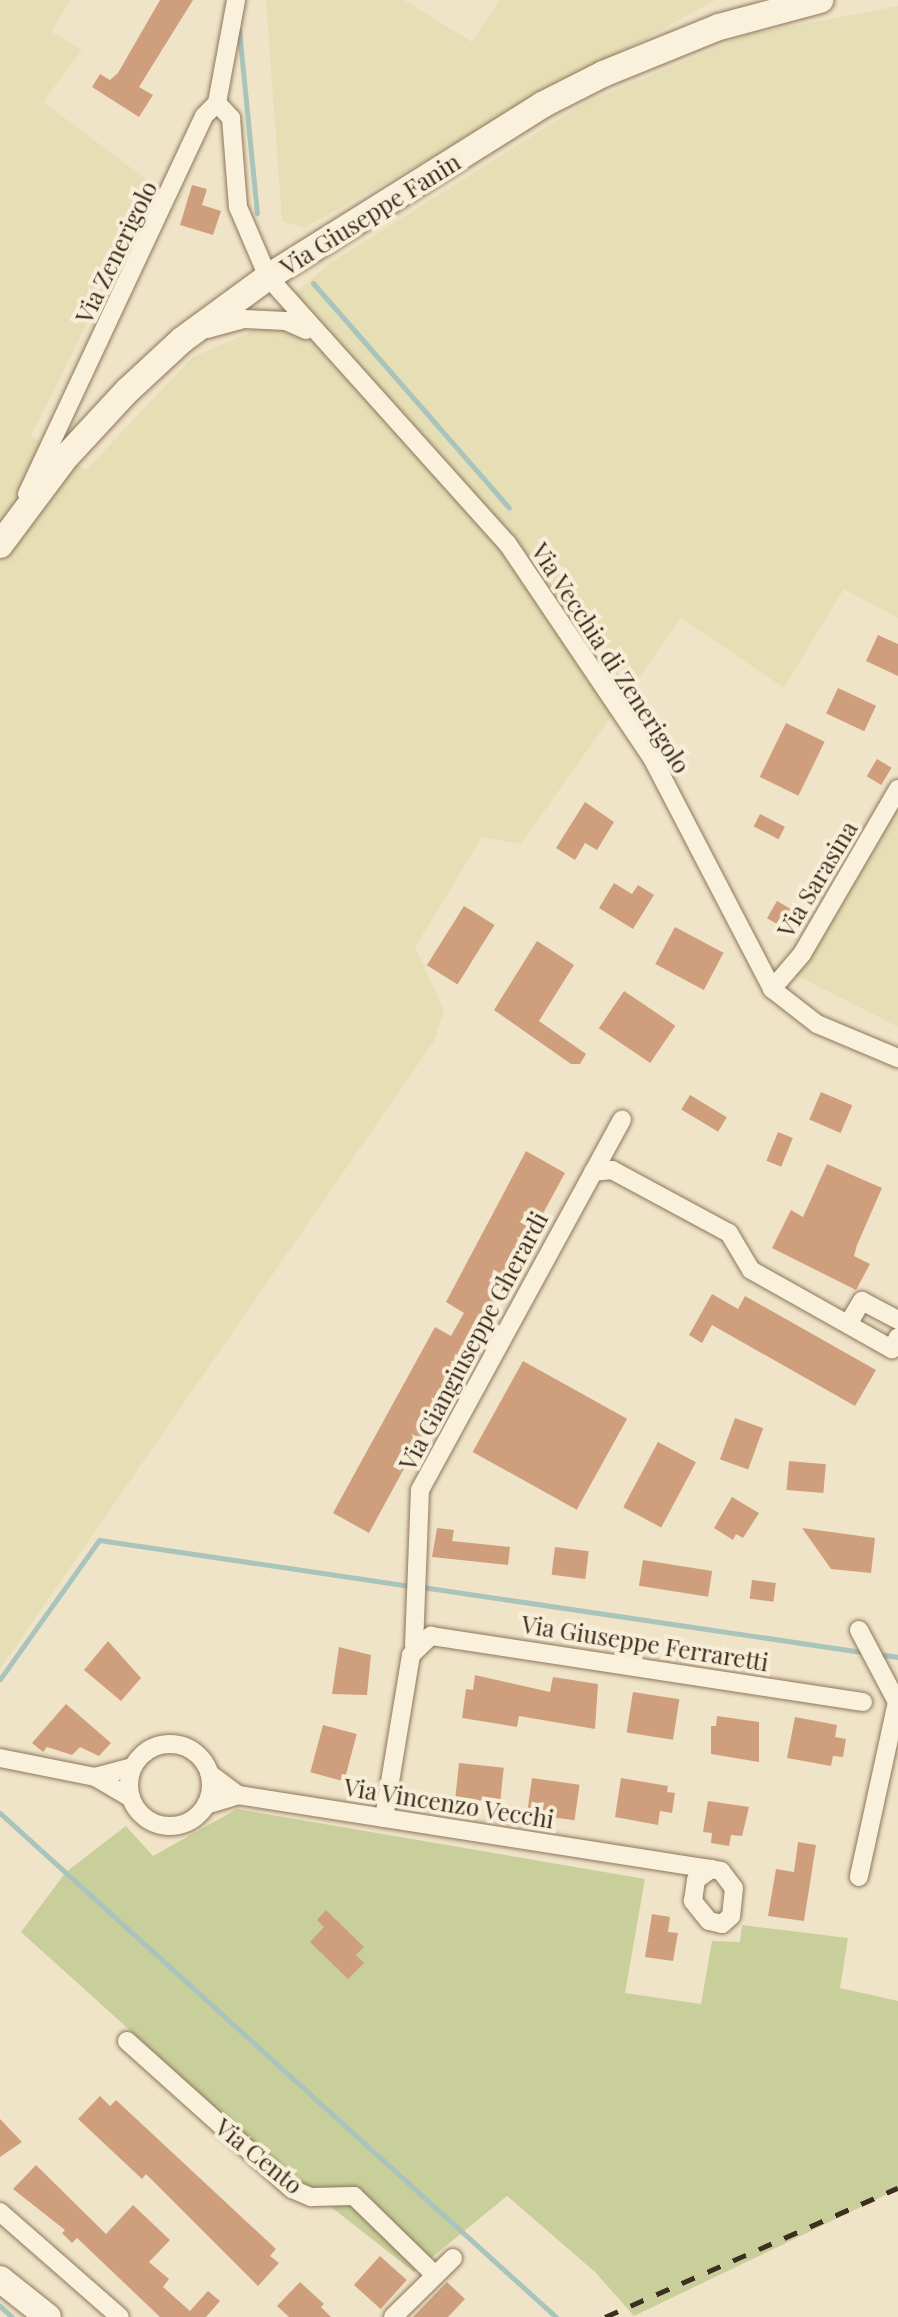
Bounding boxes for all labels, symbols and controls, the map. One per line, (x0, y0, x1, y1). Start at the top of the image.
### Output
street label: Via Giuseppe Fanin (275, 147, 465, 281)
street label: Via Zenerigolo (69, 176, 163, 328)
street label: Via Vecchia di Zenerigolo (525, 537, 697, 779)
street label: Via Sarasina (771, 815, 863, 943)
street label: Via Giangiuseppe Gherardi (393, 1207, 553, 1475)
street label: Via Giuseppe Ferraretti (519, 1609, 771, 1677)
street label: Via Vincenzo Vecchi (341, 1772, 557, 1834)
street label: Via Cento (210, 2112, 308, 2200)

